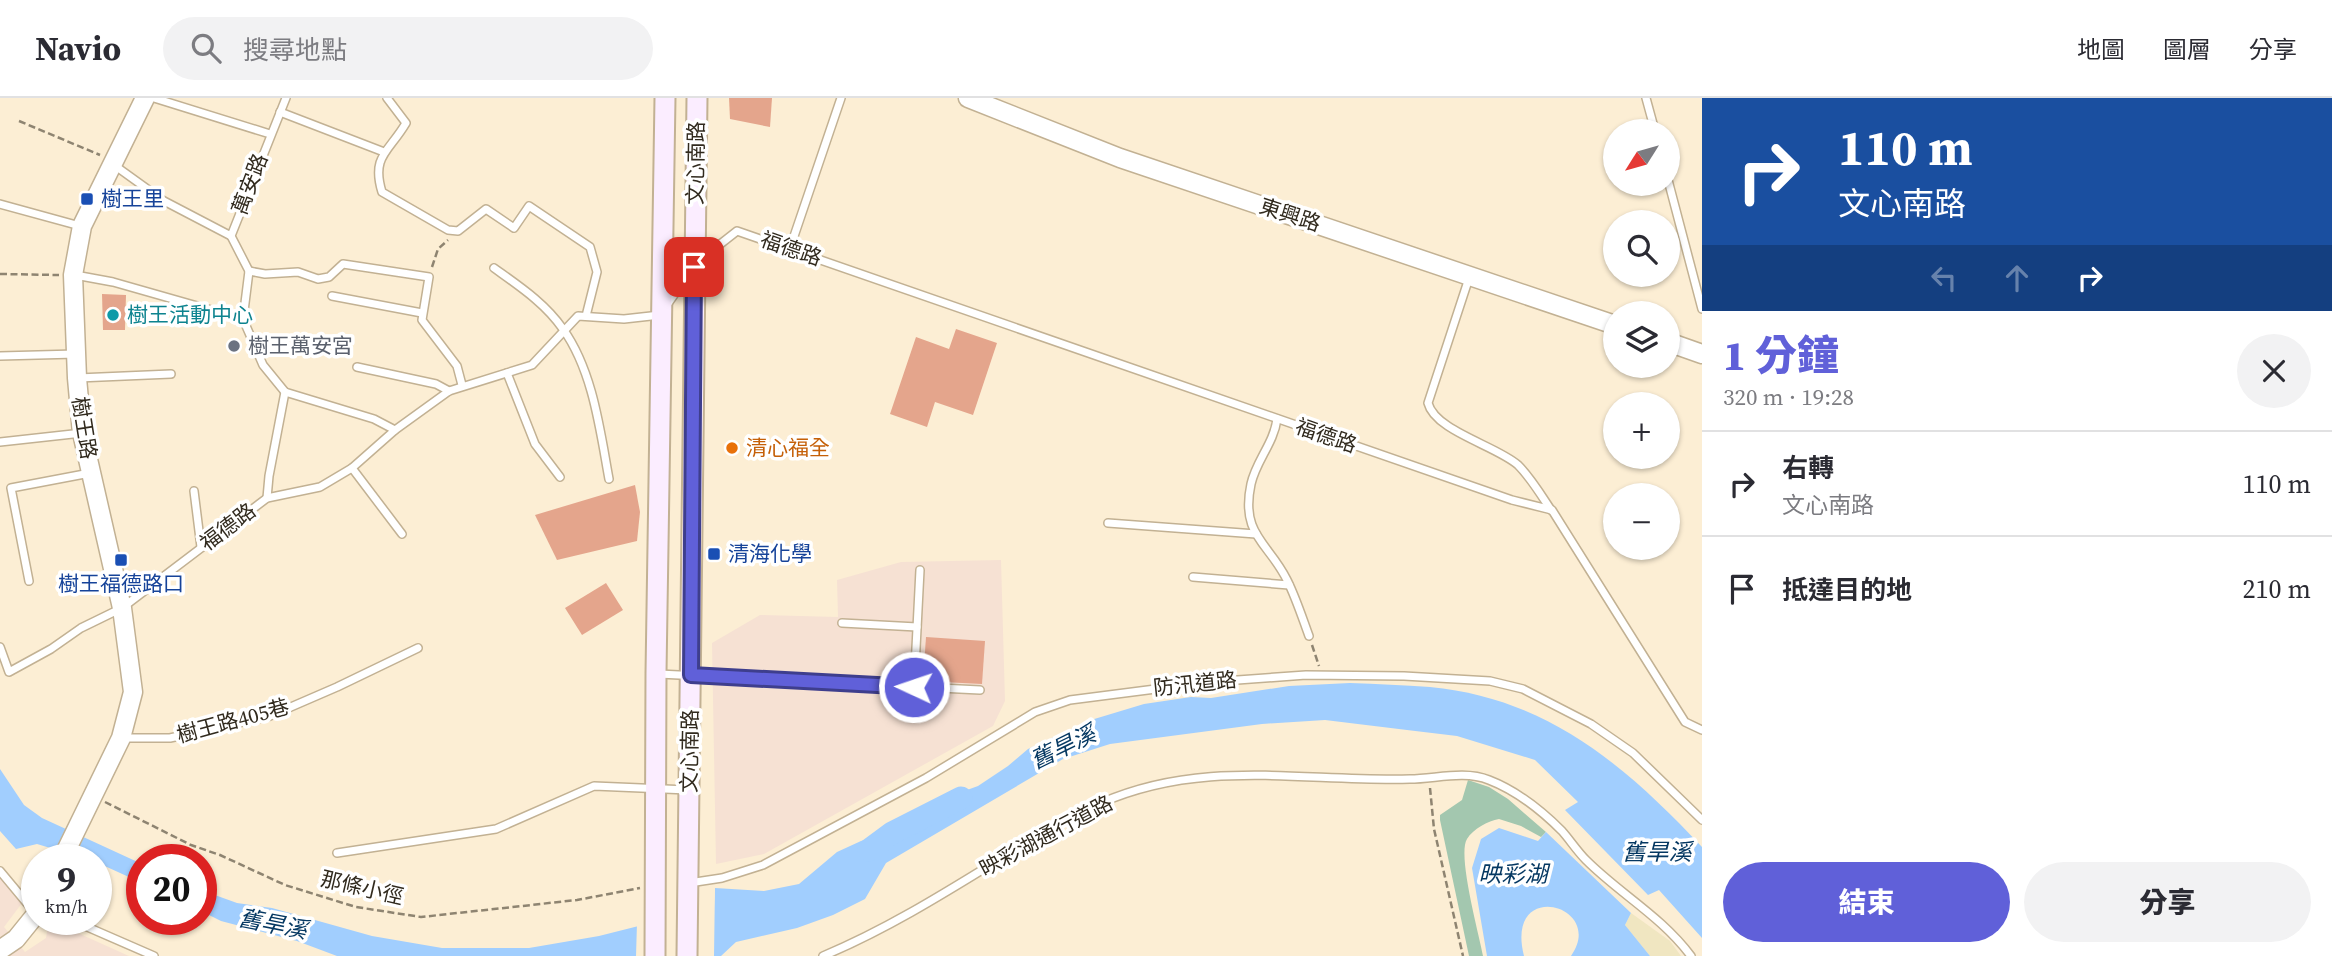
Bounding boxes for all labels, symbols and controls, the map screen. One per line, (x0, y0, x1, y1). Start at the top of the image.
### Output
search box (163, 17, 653, 80)
text: Navio (35, 26, 121, 71)
icon: search (187, 29, 225, 67)
text: 搜尋地點 (243, 32, 347, 68)
text: 地圖 (2077, 33, 2125, 66)
text: 圖層 (2163, 33, 2211, 66)
text: 分享 (2249, 33, 2297, 66)
text: 110 m (1838, 114, 1973, 181)
north arrow (1603, 119, 1680, 196)
map controls (1603, 119, 1680, 560)
street label: 文心南路 (680, 121, 711, 205)
icon: right (1723, 126, 1814, 217)
street label: 萬安路 (225, 149, 274, 218)
text: 文心南路 (1838, 182, 1966, 226)
place label: 樹王里 (101, 184, 164, 213)
marker: 樹王里 (79, 191, 95, 207)
street label: 東興路 (1256, 191, 1325, 238)
button: search (1603, 210, 1680, 287)
street label: 福德路 (757, 225, 826, 272)
pin (664, 237, 724, 297)
icon: arrive (675, 248, 713, 286)
icon: left (1925, 259, 1963, 297)
icon: ahead (1998, 259, 2036, 297)
icon: right (2071, 259, 2109, 297)
place label: 樹王活動中心 (127, 300, 253, 329)
button: layers (1603, 301, 1680, 378)
marker: 樹王活動中心 (105, 307, 121, 323)
text: 1 分鐘 (1723, 326, 1839, 384)
place label: 樹王萬安宮 (248, 331, 353, 360)
button: close (2237, 334, 2311, 408)
marker: 樹王萬安宮 (226, 338, 242, 354)
text: 320 m · 19:28 (1723, 381, 1854, 413)
button: + (1603, 392, 1680, 469)
street label: 樹王路 (65, 395, 104, 461)
street label: 福德路 (1292, 412, 1361, 459)
place label: 清心福全 (746, 433, 830, 462)
marker: 清心福全 (724, 440, 740, 456)
text: 右轉 (1782, 450, 1834, 486)
icon: right (1723, 465, 1761, 503)
text: 110 m (2243, 466, 2311, 502)
button: − (1603, 483, 1680, 560)
text: 文心南路 (1782, 489, 1874, 521)
street label: 福德路 (194, 496, 262, 557)
place label: 清海化學 (728, 539, 812, 568)
marker: 清海化學 (706, 546, 722, 562)
marker: 樹王福德路口 (113, 552, 129, 568)
place label: 樹王福德路口 (58, 569, 184, 598)
icon: arrive (1723, 570, 1761, 608)
text: 210 m (2243, 571, 2311, 607)
text: 抵達目的地 (1782, 572, 1912, 608)
position arrow (877, 650, 951, 724)
street label: 防汛道路 (1152, 665, 1238, 702)
street label: 樹王路405巷 (173, 692, 292, 749)
street label: 文心南路 (674, 709, 705, 793)
water label: 舊旱溪 (1025, 716, 1104, 777)
street label: 映彩湖通行道路 (974, 788, 1117, 883)
water label: 舊旱溪 (1623, 836, 1695, 868)
speed limit sign: 20 (126, 844, 217, 935)
text: 9 (57, 856, 76, 904)
water label: 映彩湖 (1479, 858, 1551, 890)
button: 結束 (1723, 862, 2010, 942)
button: 分享 (2024, 862, 2311, 942)
street label: 那條小徑 (318, 864, 406, 911)
text: km/h (45, 894, 88, 919)
water label: 舊旱溪 (236, 902, 313, 947)

